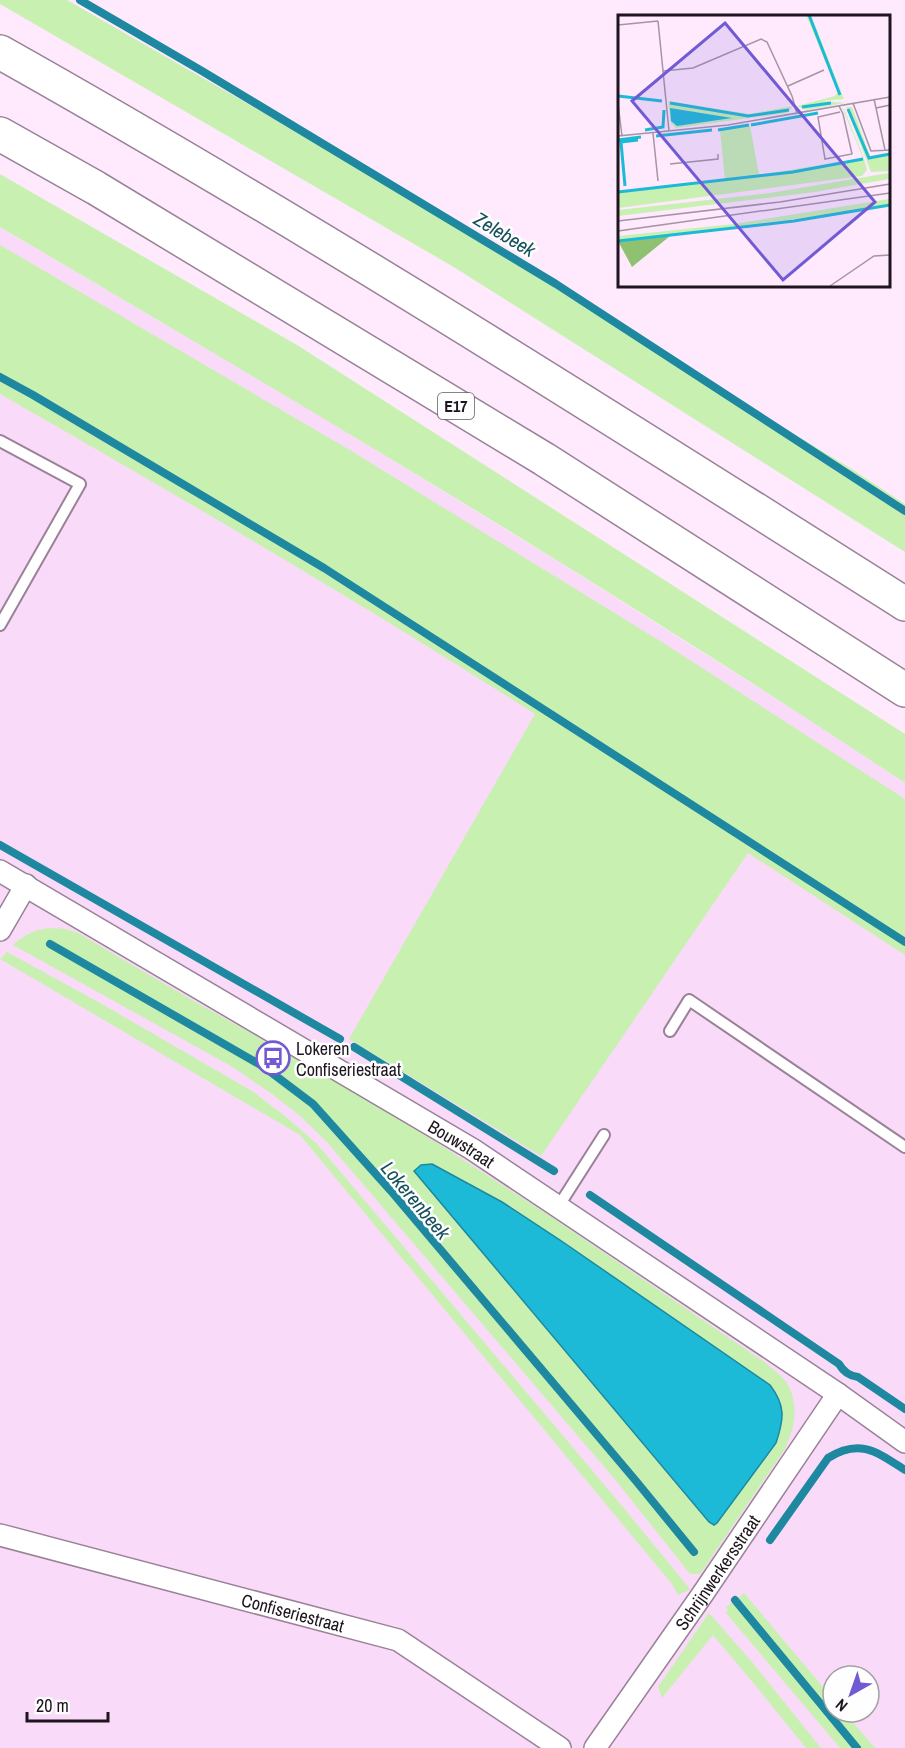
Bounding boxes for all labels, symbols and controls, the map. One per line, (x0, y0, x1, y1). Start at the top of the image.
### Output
inset map (618, 15, 890, 286)
water label: Zelebeek (468, 205, 542, 263)
road number: E17 (438, 393, 474, 419)
place label: Lokeren Confiseriestraat (296, 1036, 401, 1082)
bus stop icon: Lokeren Confiseriestraat (255, 1040, 291, 1076)
street label: Bouwstraat (424, 1113, 500, 1173)
water label: Lokerenbeek (375, 1155, 457, 1246)
street label: Schrijnwerkersstraat (669, 1510, 765, 1635)
street label: Confiseriestraat (239, 1587, 347, 1638)
north arrow (821, 1664, 881, 1724)
scale bar (27, 1685, 108, 1723)
text: 20 m (36, 1693, 69, 1718)
text: N (831, 1694, 852, 1717)

